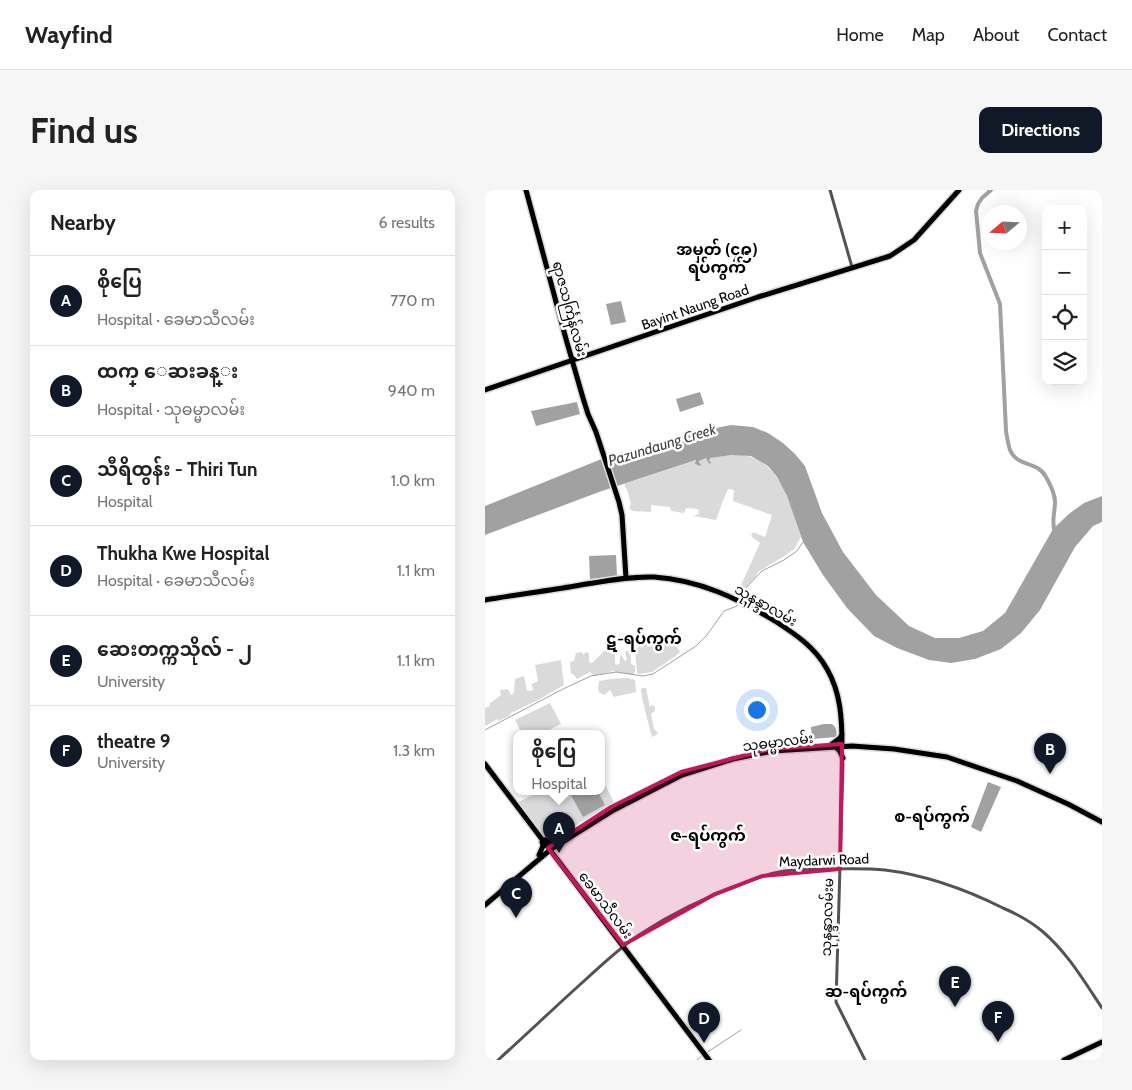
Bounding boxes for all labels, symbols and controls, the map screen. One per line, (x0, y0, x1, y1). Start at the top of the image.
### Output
text: Wayfind (25, 20, 113, 49)
text: Home (836, 24, 884, 46)
text: Map (912, 24, 945, 46)
text: About (973, 24, 1019, 46)
text: Contact (1047, 24, 1107, 46)
button: Directions (979, 107, 1102, 153)
text: Find us (30, 109, 138, 152)
north arrow (982, 205, 1027, 250)
map controls (1042, 205, 1087, 385)
button: + (1042, 205, 1087, 250)
text: Nearby (50, 210, 116, 235)
text: 6 results (379, 213, 435, 232)
district label: အမှတ် (၄၉) ရပ်ကွက် (676, 238, 758, 281)
button: − (1042, 250, 1087, 295)
street label: ရာဇသင်္ကြန်လမ်း (546, 259, 592, 360)
text: စိုပြေ (97, 270, 142, 293)
street label: Bayint Naung Road (639, 280, 751, 334)
text: A (61, 291, 71, 310)
text: 770 m (390, 291, 435, 310)
button: locate (1042, 295, 1087, 340)
text: Hospital · ခေမာသီလမ်း (97, 310, 255, 329)
button: layers (1042, 340, 1087, 385)
text: ထက္ ေဆးခန္း (97, 360, 238, 383)
text: B (61, 381, 71, 400)
text: 940 m (388, 381, 435, 400)
text: Hospital · သုဓမ္မာလမ်း (97, 400, 245, 419)
water label: Pazundaung Creek (606, 420, 719, 470)
text: သီရိထွန်း - Thiri Tun (97, 458, 257, 481)
text: C (61, 471, 71, 490)
text: 1.0 km (391, 471, 435, 490)
text: Hospital (97, 492, 153, 511)
text: Thukha Kwe Hospital (97, 542, 269, 565)
text: D (60, 561, 72, 580)
text: 1.1 km (397, 561, 435, 580)
text: Hospital · ခေမာသီလမ်း (97, 571, 255, 590)
street label: သုနန္ဒာလမ်း (730, 579, 801, 633)
district label: ဋ-ရပ်ကွက် (606, 627, 682, 652)
text: ဆေးတက္ကသိုလ် - ၂ (97, 638, 252, 661)
text: E (61, 651, 71, 670)
text: 1.1 km (397, 651, 435, 670)
text: University (97, 672, 165, 691)
your location (744, 697, 770, 723)
street label: သုဓမ္မာလမ်း (741, 728, 815, 759)
text: theatre 9 (97, 730, 170, 753)
popup (513, 730, 605, 795)
pin: B (1034, 733, 1066, 774)
text: စိုပြေ (531, 740, 576, 763)
text: F (62, 741, 70, 760)
text: 1.3 km (393, 741, 435, 760)
text: University (97, 753, 165, 772)
text: Hospital (531, 774, 587, 793)
district label: စ-ရပ်ကွက် (894, 805, 970, 830)
pin: A (543, 812, 575, 853)
district label: ဇ-ရပ်ကွက် (670, 824, 746, 849)
street label: Maydarwi Road (779, 849, 869, 871)
street label: ခေမာသီလမ်း (575, 867, 638, 942)
pin: C (500, 877, 532, 918)
street label: သုနန္ဒာလမ်းမ (816, 877, 841, 957)
pin: E (939, 966, 971, 1007)
district label: ဆ-ရပ်ကွက် (825, 980, 907, 1005)
pin: F (982, 1001, 1014, 1042)
pin: D (688, 1002, 720, 1043)

